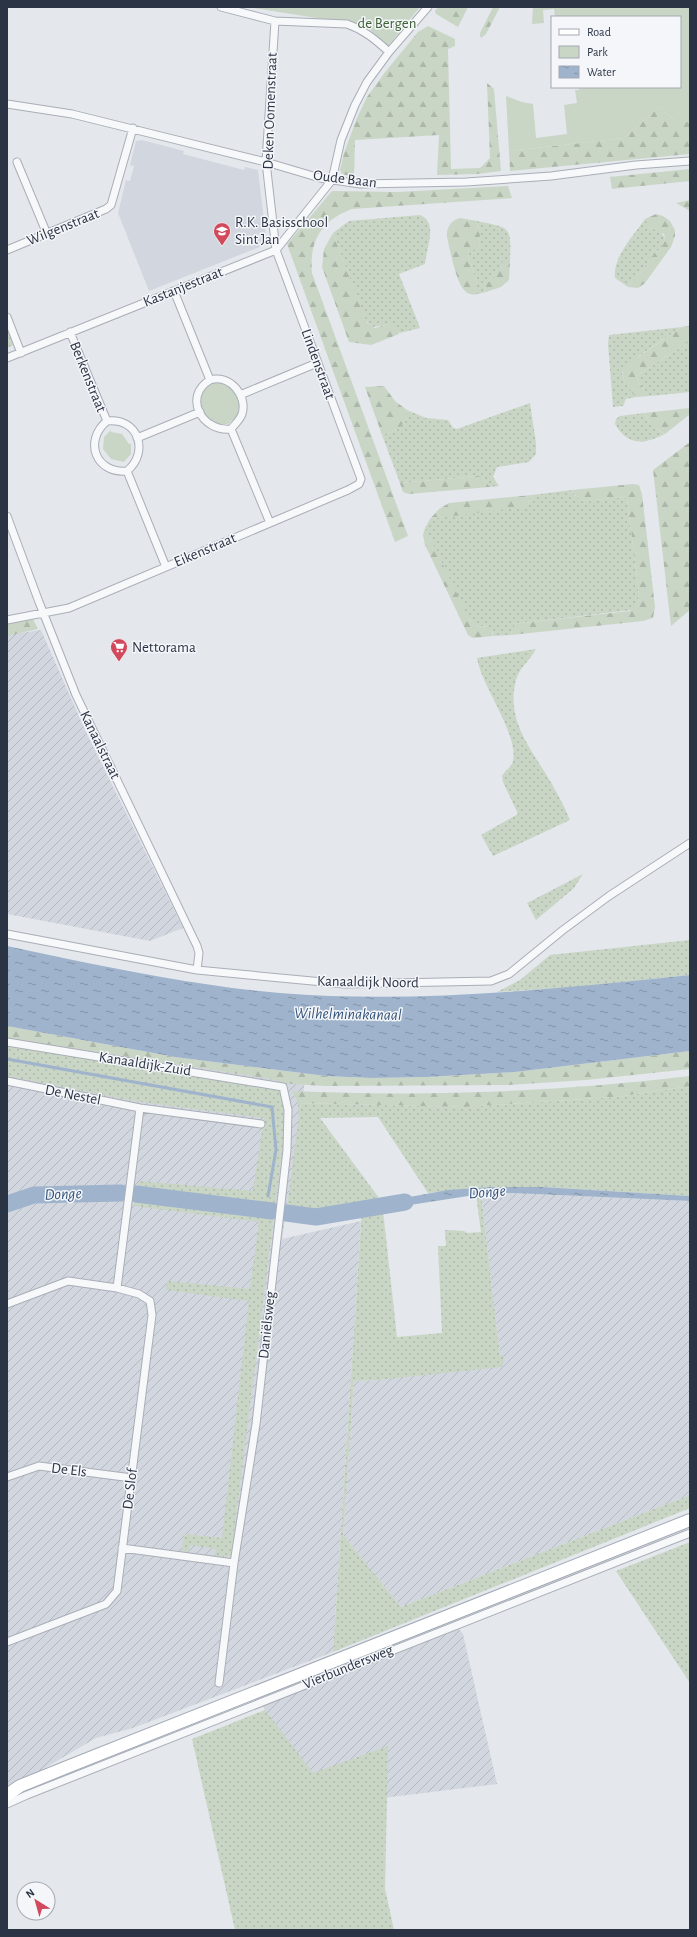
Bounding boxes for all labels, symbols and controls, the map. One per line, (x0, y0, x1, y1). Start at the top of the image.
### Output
park label: de Bergen (358, 16, 416, 31)
legend (551, 16, 681, 88)
text: Road (587, 26, 611, 38)
text: Park (587, 46, 608, 58)
street label: Deken Oomenstraat (260, 52, 280, 170)
text: Water (587, 66, 616, 78)
street label: Oude Baan (312, 168, 378, 190)
street label: Wilgenstraat (25, 206, 101, 248)
place label: R.K. Basisschool Sint Jan (235, 215, 328, 247)
school or university icon: R.K. Basisschool Sint Jan (212, 221, 232, 246)
street label: Kastanjestraat (141, 264, 225, 310)
street label: Lindenstraat (298, 327, 338, 401)
street label: Berkenstraat (67, 340, 109, 415)
street label: Eikenstraat (172, 530, 238, 570)
supermarket icon: Nettorama (109, 637, 129, 662)
place label: Nettorama (132, 640, 196, 655)
street label: Kanaalstraat (77, 709, 123, 782)
street label: Kanaaldijk Noord (317, 974, 419, 990)
water label: Wilhelminakanaal (294, 1005, 402, 1023)
street label: Kanaaldijk-Zuid (98, 1049, 192, 1079)
street label: De Nestel (44, 1082, 102, 1108)
water label: Donge (468, 1182, 506, 1202)
water label: Donge (44, 1185, 82, 1203)
street label: Daniëlsweg (256, 1290, 278, 1360)
street label: De Els (50, 1460, 88, 1480)
street label: De Slof (120, 1466, 140, 1510)
street label: Vierbundersweg (301, 1642, 396, 1692)
north arrow (16, 1881, 56, 1921)
text: N (24, 1887, 37, 1900)

